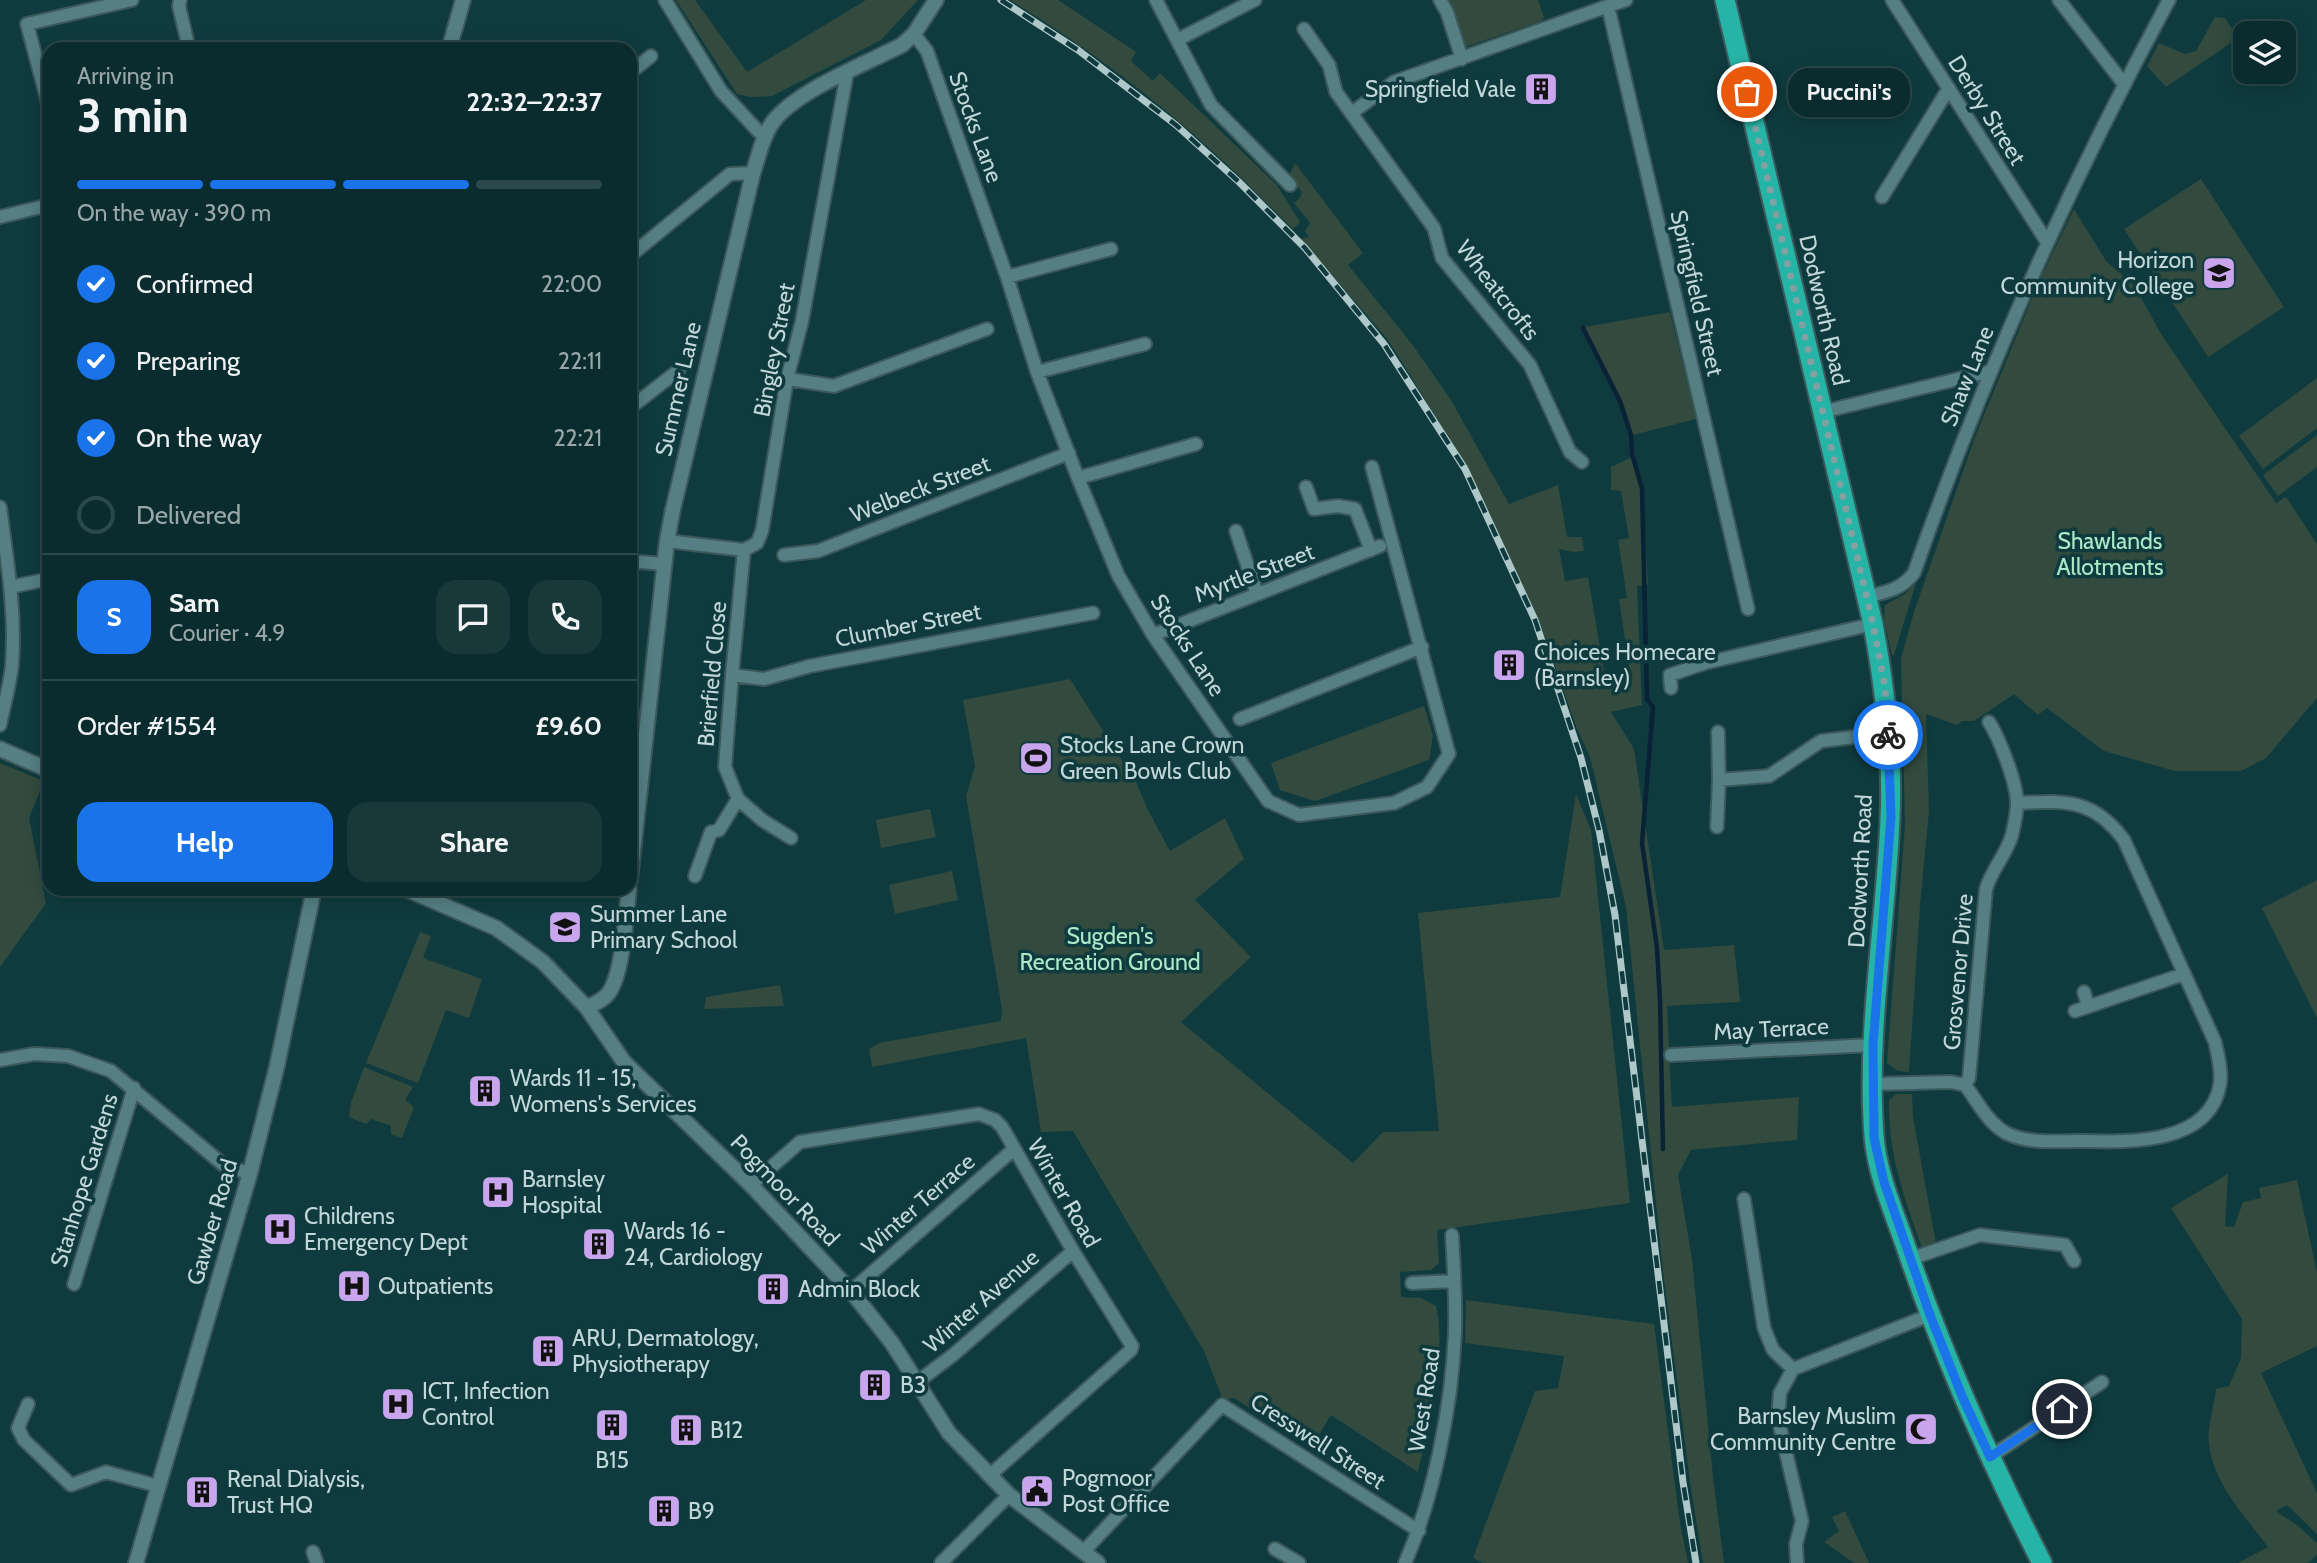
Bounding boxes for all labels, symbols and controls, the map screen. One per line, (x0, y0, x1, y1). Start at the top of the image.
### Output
map controls (2233, 21, 2296, 84)
button: layers (2233, 21, 2296, 84)
street label: Derby Street (1942, 50, 2032, 170)
text: Arriving in (77, 62, 174, 90)
pin (1717, 62, 1777, 122)
street label: Stocks Lane (943, 68, 1009, 187)
callout: Puccini's (1789, 68, 1912, 116)
building icon: Springfield Vale (1522, 70, 1560, 108)
icon: bag (1728, 73, 1766, 111)
place label: Springfield Vale (1365, 75, 1516, 103)
text: Puccini's (1807, 78, 1891, 106)
text: 22:32–22:37 (467, 86, 602, 118)
text: 3 min (77, 88, 189, 144)
text: On the way · 390 m (77, 199, 271, 227)
street label: Springfield Street (1664, 207, 1730, 379)
street label: Dodworth Road (1793, 232, 1855, 388)
street label: Wheatcrofts (1450, 234, 1546, 346)
place label: Horizon Community College (2001, 246, 2194, 300)
school or university icon: Horizon Community College (2200, 254, 2238, 292)
icon: check (77, 265, 115, 303)
text: Confirmed (136, 268, 253, 300)
text: 22:00 (541, 270, 602, 298)
street label: Bingley Street (747, 281, 801, 419)
street label: Summer Lane (649, 319, 707, 459)
street label: Shaw Lane (1934, 322, 2000, 430)
icon: check (77, 342, 115, 380)
text: Preparing (136, 345, 240, 377)
text: 22:11 (558, 347, 602, 375)
icon: check (77, 419, 115, 457)
text: On the way (136, 422, 262, 454)
text: 22:21 (554, 424, 602, 452)
street label: Welbeck Street (846, 449, 994, 529)
text: Delivered (136, 499, 241, 531)
park label: Shawlands Allotments (2057, 527, 2163, 581)
street label: Myrtle Street (1190, 537, 1318, 609)
button: chat (436, 580, 510, 654)
button: phone (528, 580, 602, 654)
text: Sam (169, 587, 220, 619)
street label: Stocks Lane (1145, 589, 1231, 701)
street label: Clumber Street (833, 597, 984, 653)
street label: Brierfield Close (692, 600, 732, 748)
text: S (106, 601, 122, 633)
text: Courier · 4.9 (169, 619, 285, 647)
place label: Choices Homecare (Barnsley) (1534, 638, 1716, 692)
building icon: Choices Homecare (Barnsley) (1490, 646, 1528, 684)
courier (1853, 700, 1923, 770)
text: Order #1554 (77, 710, 216, 742)
text: £9.60 (536, 710, 602, 742)
icon: bike (1869, 716, 1907, 754)
place label: Stocks Lane Crown Green Bowls Club (1060, 731, 1244, 785)
sports icon: Stocks Lane Crown Green Bowls Club (1017, 739, 1055, 777)
street label: Dodworth Road (1842, 793, 1878, 949)
button: Help (77, 802, 333, 882)
button: Share (347, 802, 602, 882)
street label: Grosvenor Drive (1937, 892, 1979, 1051)
place label: Summer Lane Primary School (590, 900, 738, 954)
school or university icon: Summer Lane Primary School (546, 908, 584, 946)
park label: Sugden's Recreation Ground (1019, 922, 1201, 976)
street label: May Terrace (1713, 1012, 1830, 1046)
place label: Wards 11 - 15, Womens's Services (510, 1064, 696, 1118)
building icon: Wards 11 - 15, Womens's Services (466, 1072, 504, 1110)
street label: Stanhope Gardens (44, 1090, 124, 1270)
street label: Pogmoor Road (725, 1128, 845, 1252)
street label: Winter Road (1022, 1134, 1106, 1252)
street label: Winter Terrace (856, 1147, 980, 1261)
street label: Gawber Road (181, 1156, 243, 1288)
place label: Barnsley Hospital (522, 1165, 605, 1219)
hospital icon: Barnsley Hospital (479, 1173, 517, 1211)
place label: Childrens Emergency Dept (304, 1202, 468, 1256)
hospital icon: Childrens Emergency Dept (261, 1210, 299, 1248)
place label: Wards 16 - 24, Cardiology (624, 1217, 763, 1271)
building icon: Wards 16 - 24, Cardiology (580, 1225, 618, 1263)
street label: Winter Avenue (917, 1243, 1045, 1359)
hospital icon: Outpatients (335, 1267, 373, 1305)
building icon: Admin Block (754, 1270, 792, 1308)
place label: Outpatients (378, 1272, 493, 1300)
place label: Admin Block (798, 1275, 921, 1303)
place label: ARU, Dermatology, Physiotherapy (572, 1324, 759, 1378)
building icon: ARU, Dermatology, Physiotherapy (529, 1332, 567, 1370)
street label: West Road (1402, 1346, 1446, 1454)
building icon: B3 (856, 1366, 894, 1404)
place label: B3 (900, 1371, 926, 1399)
place label: ICT, Infection Control (422, 1377, 550, 1431)
pin (2032, 1379, 2092, 1439)
hospital icon: ICT, Infection Control (379, 1385, 417, 1423)
street label: Cresswell Street (1245, 1387, 1391, 1495)
icon: home (2043, 1390, 2081, 1428)
place label: Barnsley Muslim Community Centre (1710, 1402, 1896, 1456)
building icon: B15 (593, 1406, 631, 1444)
mosque icon: Barnsley Muslim Community Centre (1902, 1410, 1940, 1448)
building icon: B12 (667, 1411, 705, 1449)
place label: B12 (710, 1416, 743, 1444)
place label: B15 (595, 1446, 629, 1474)
place label: Pogmoor Post Office (1062, 1464, 1170, 1518)
place label: Renal Dialysis, Trust HQ (227, 1465, 365, 1519)
public building icon: Pogmoor Post Office (1018, 1472, 1056, 1510)
building icon: Renal Dialysis, Trust HQ (183, 1473, 221, 1511)
building icon: B9 (645, 1492, 683, 1530)
place label: B9 (688, 1497, 715, 1525)

